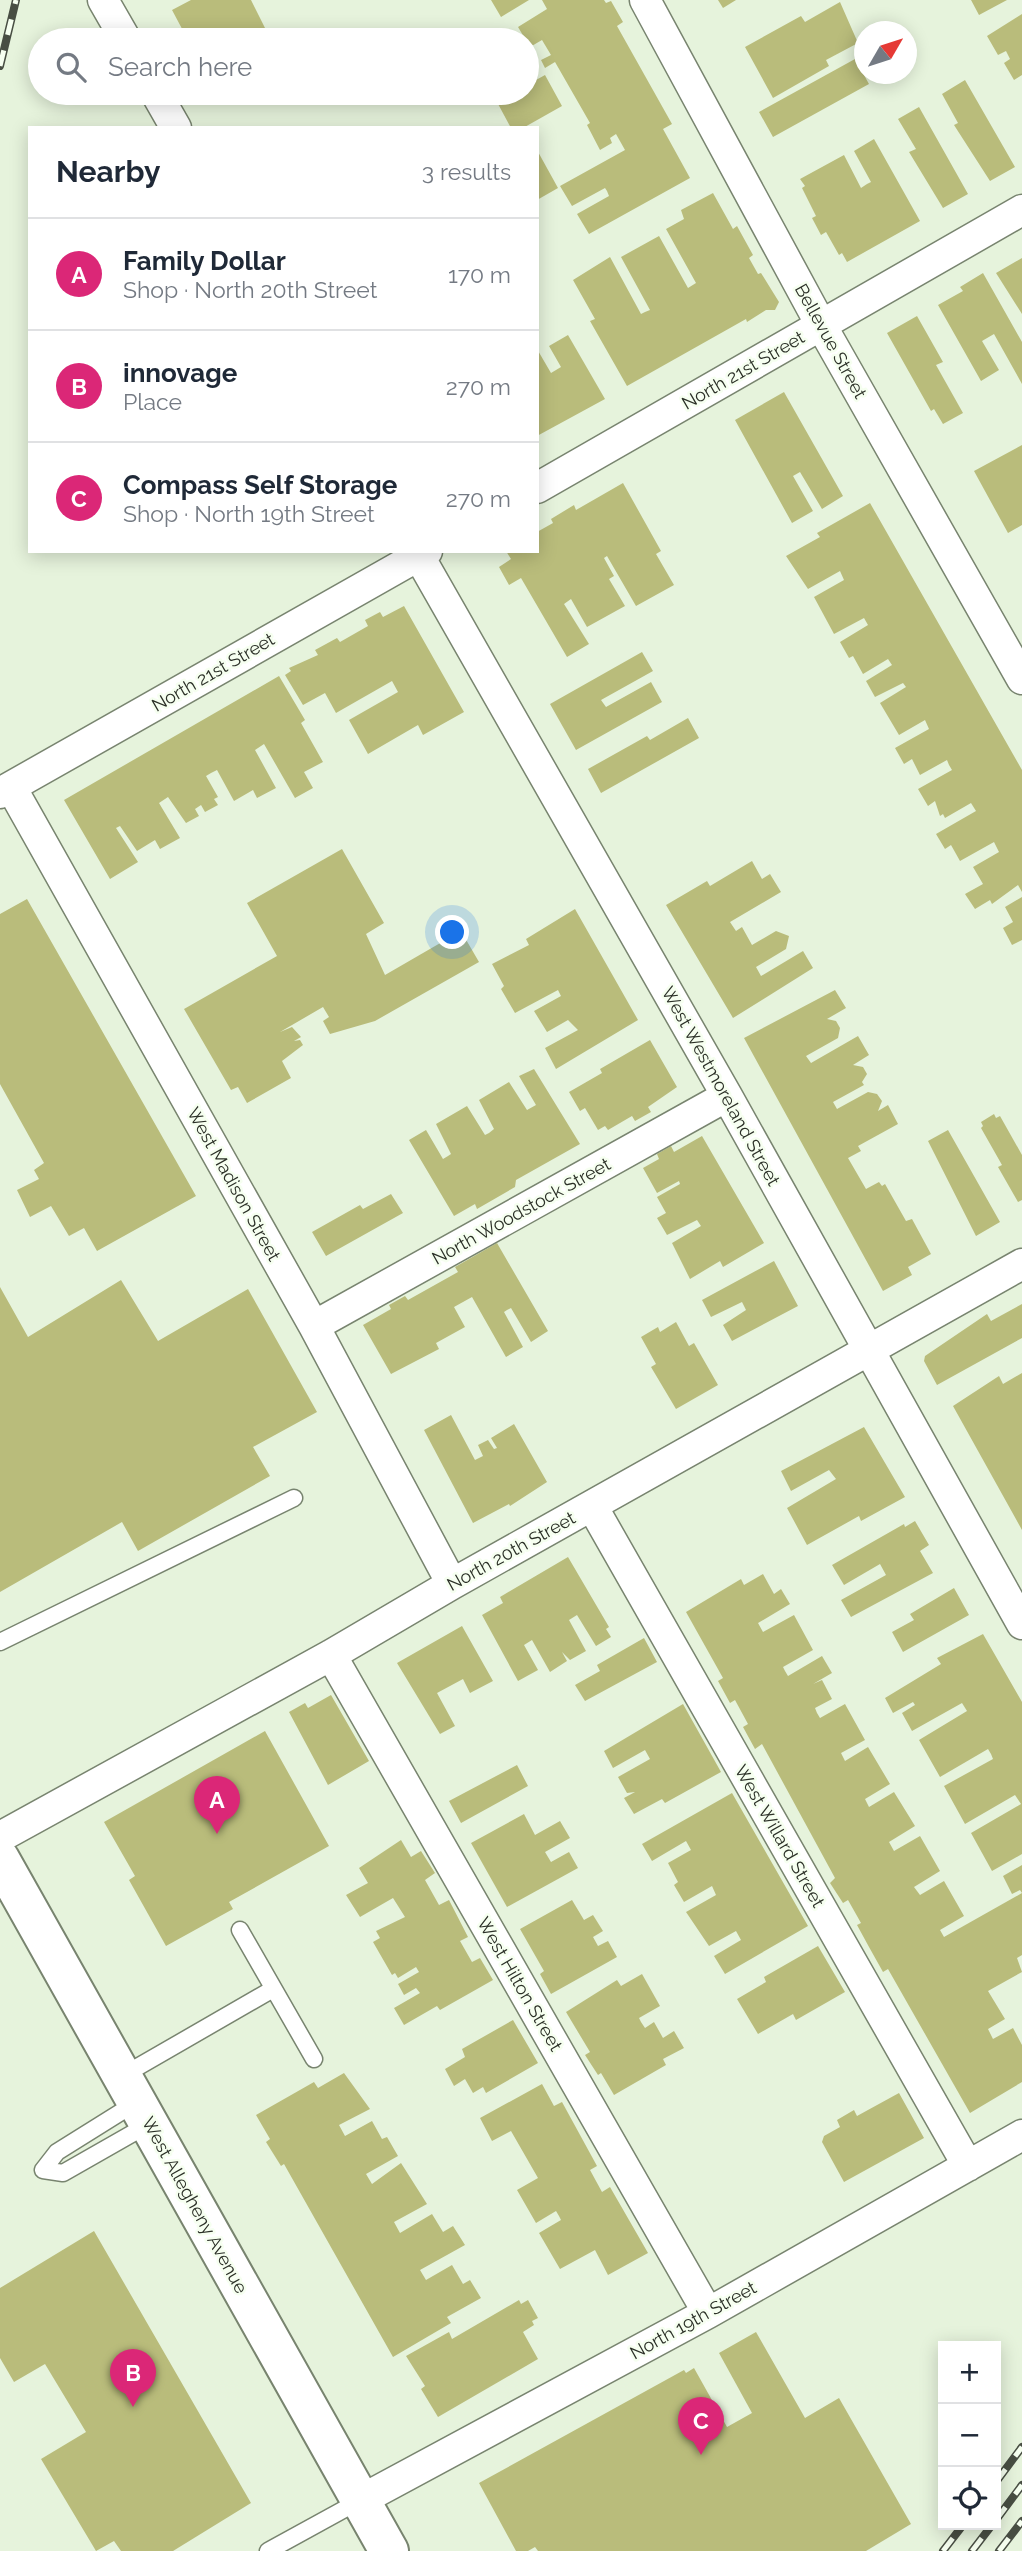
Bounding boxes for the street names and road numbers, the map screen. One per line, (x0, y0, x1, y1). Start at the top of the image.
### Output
street label: Bellevue Street (791, 280, 871, 402)
street label: North 21st Street (678, 326, 808, 414)
street label: North 21st Street (148, 628, 278, 716)
street label: West Westmoreland Street (657, 983, 785, 1189)
street label: West Madison Street (183, 1103, 285, 1265)
street label: North Woodstock Street (428, 1153, 614, 1269)
street label: North 20th Street (443, 1507, 579, 1595)
street label: West Willard Street (731, 1761, 829, 1911)
street label: West Hilton Street (473, 1913, 567, 2055)
street label: West Allegheny Avenue (138, 2113, 252, 2297)
street label: North 19th Street (626, 2277, 760, 2363)

